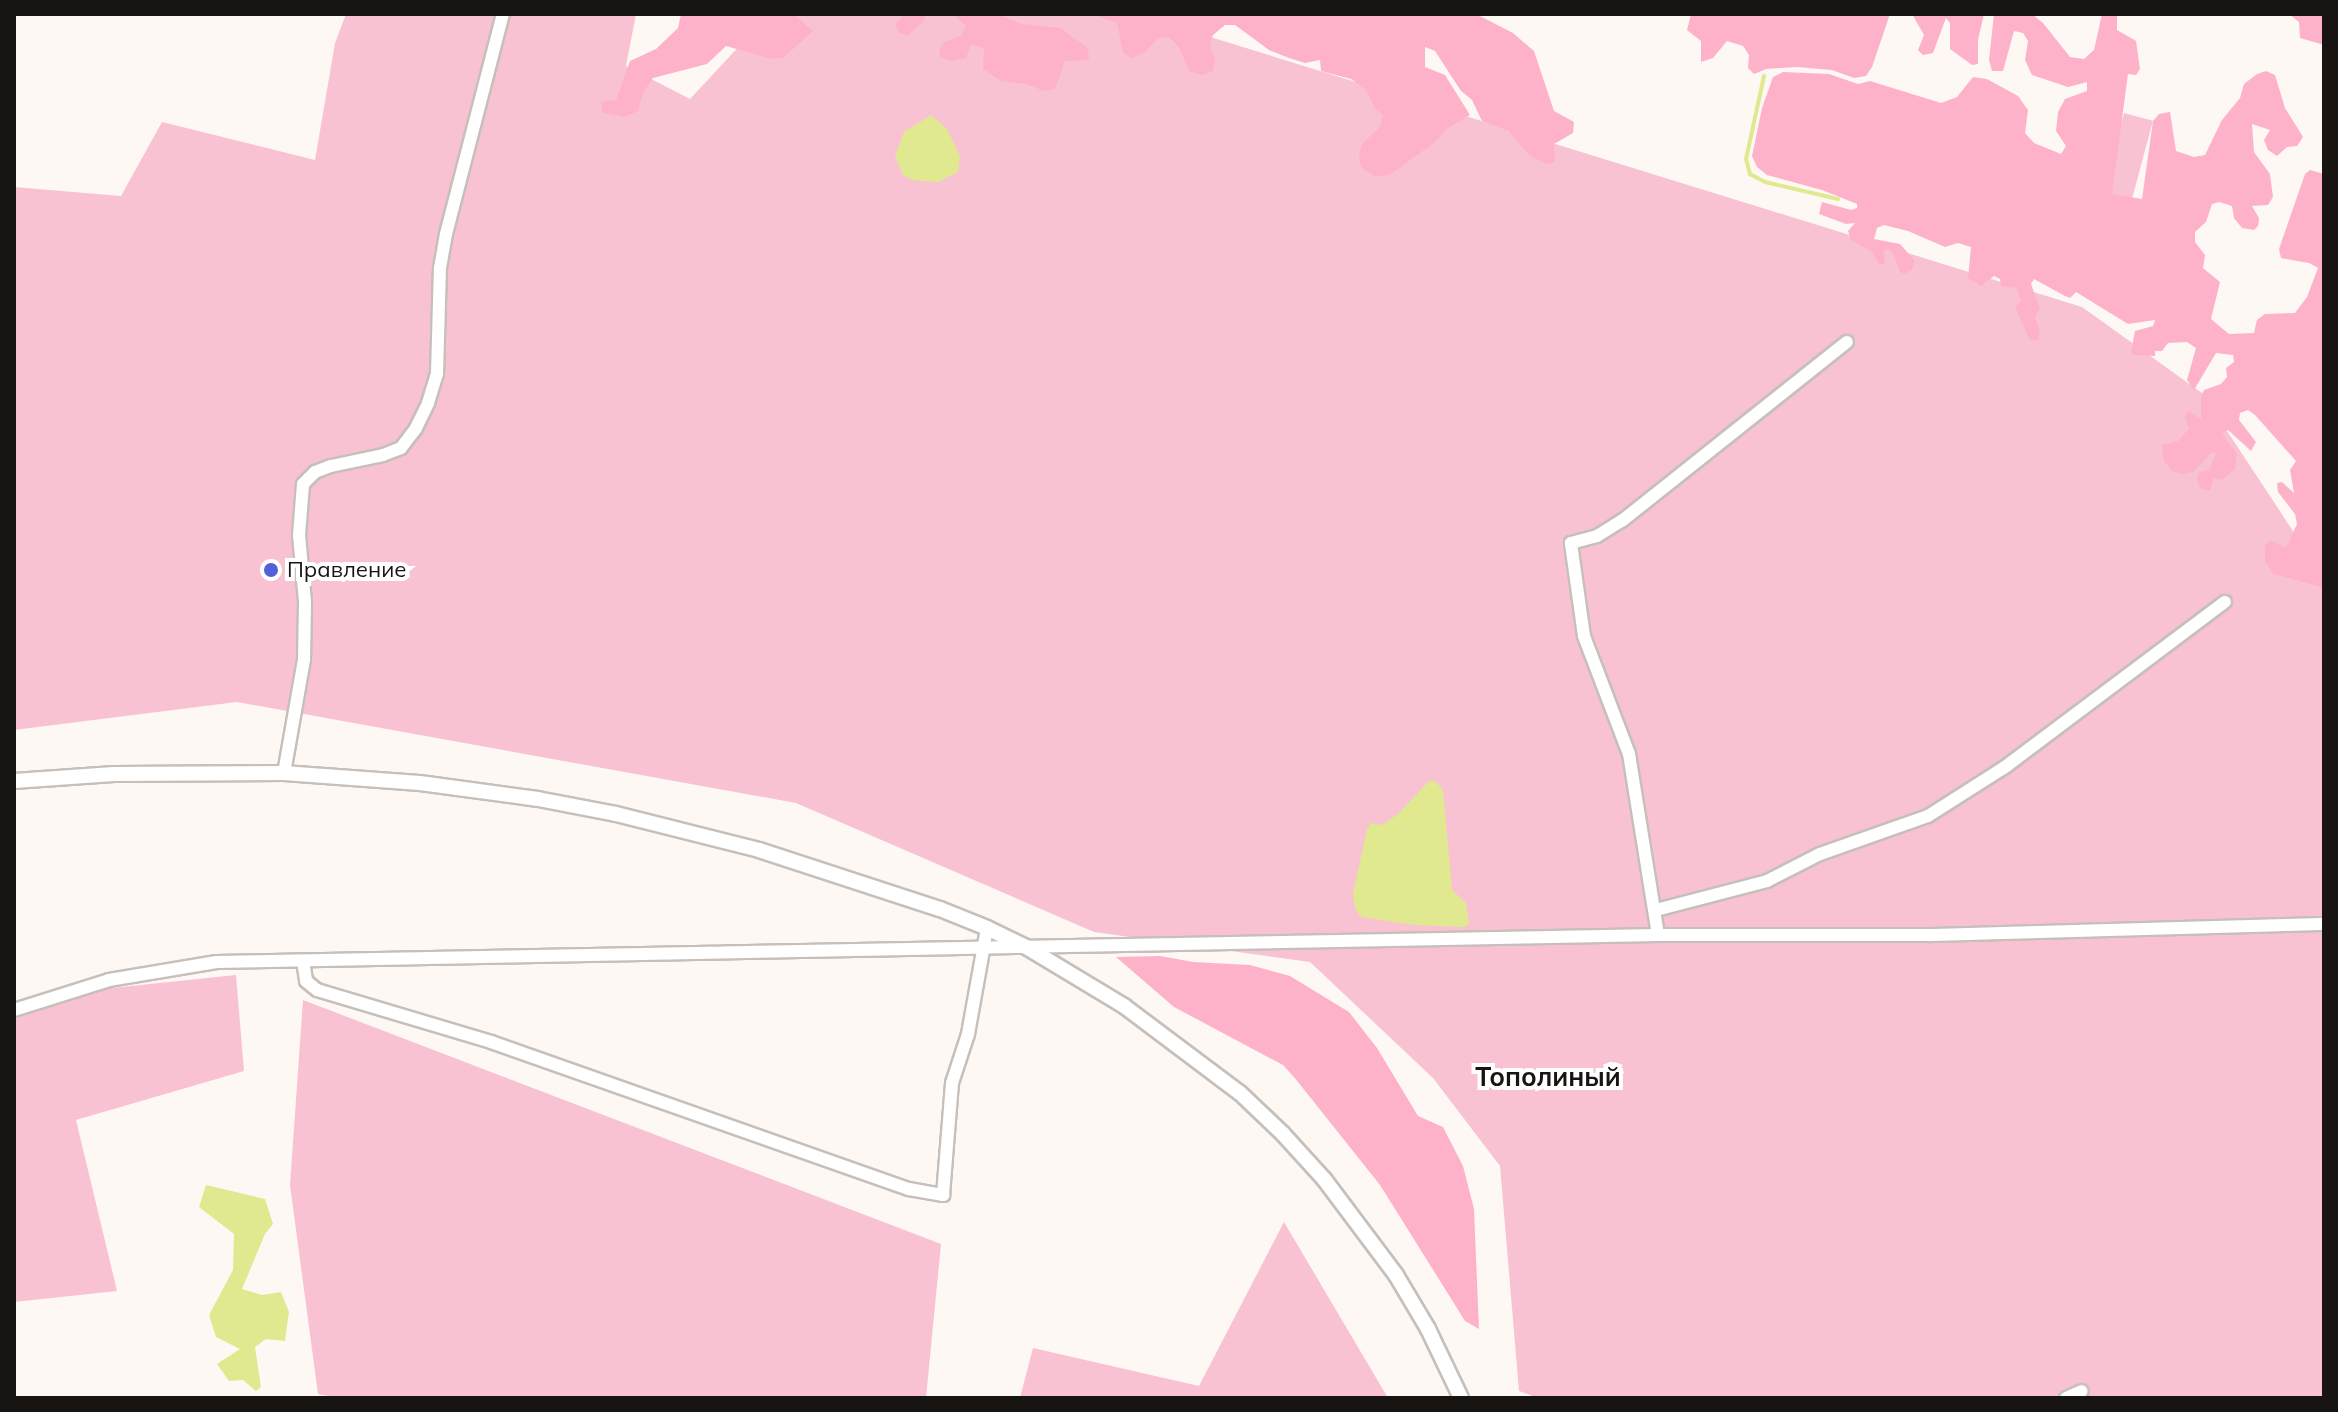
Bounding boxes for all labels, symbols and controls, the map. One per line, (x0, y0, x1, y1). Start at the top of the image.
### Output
place label: Правление (287, 557, 406, 583)
marker: Правление (262, 561, 280, 579)
district label: Тополиный (1475, 1061, 1621, 1093)

